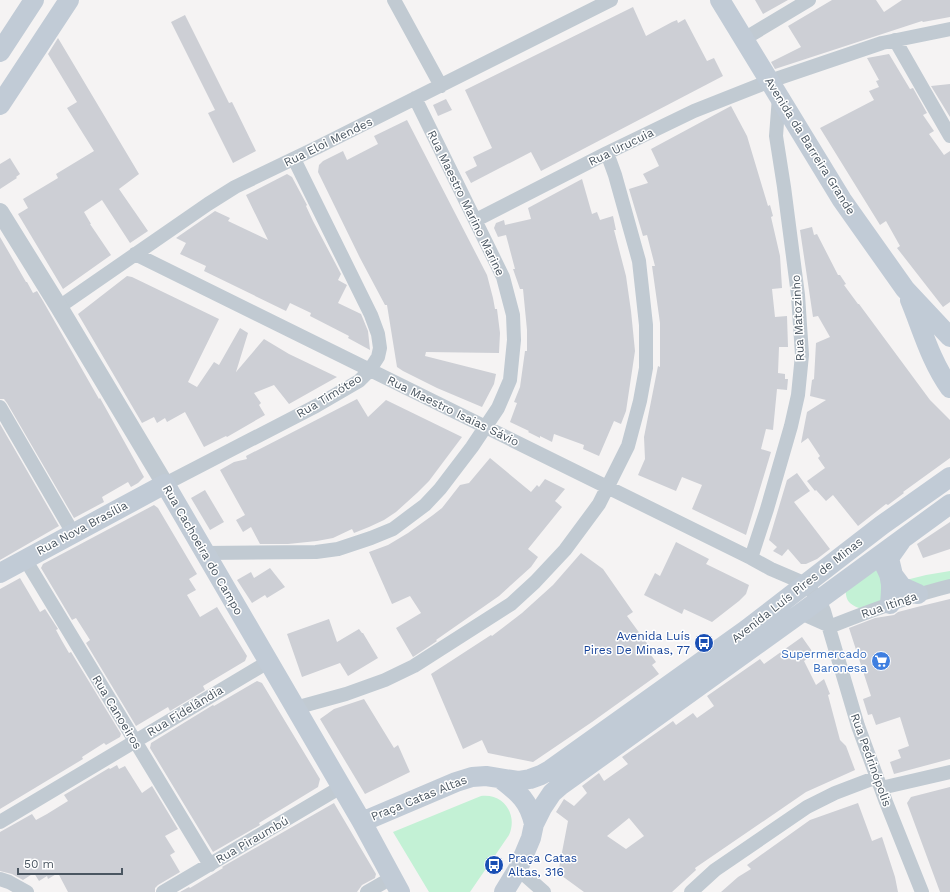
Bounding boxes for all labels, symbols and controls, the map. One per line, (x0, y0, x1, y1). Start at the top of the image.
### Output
street label: Avenida da Barreira Grande (762, 75, 858, 217)
street label: Rua Eloi Mendes (281, 114, 375, 170)
street label: Rua Urucuia (586, 125, 656, 169)
street label: Rua Maestro Marino Marine (425, 128, 507, 278)
street label: Rua Matozinho (789, 274, 807, 362)
street label: Rua Timóteo (294, 371, 364, 421)
street label: Rua Maestro Isaias Sávio (385, 373, 521, 449)
street label: Rua Cachoeira do Campo (160, 483, 246, 617)
street label: Rua Nova Brasília (34, 498, 130, 558)
street label: Avenida Luís Pires de Minas (729, 534, 865, 646)
street label: Rua Itinga (859, 589, 919, 621)
place label: Avenida Luís Pires De Minas, 77 (584, 629, 690, 657)
bus stop icon: Avenida Luís Pires De Minas, 77 (693, 632, 715, 654)
place label: Supermercado Baronesa (781, 647, 867, 675)
supermarket icon: Supermercado Baronesa (870, 650, 892, 672)
street label: Rua Canoeiros (89, 672, 145, 752)
street label: Rua Fidelândia (144, 683, 226, 739)
street label: Rua Pedrinópolis (848, 711, 894, 809)
street label: Praça Catas Altas (369, 772, 469, 824)
street label: Rua Piraumbú (213, 814, 291, 866)
scale bar (18, 850, 122, 876)
place label: Praça Catas Altas, 316 (508, 851, 577, 879)
bus stop icon: Praça Catas Altas, 316 (483, 854, 505, 876)
text: 50 m (24, 857, 54, 871)

